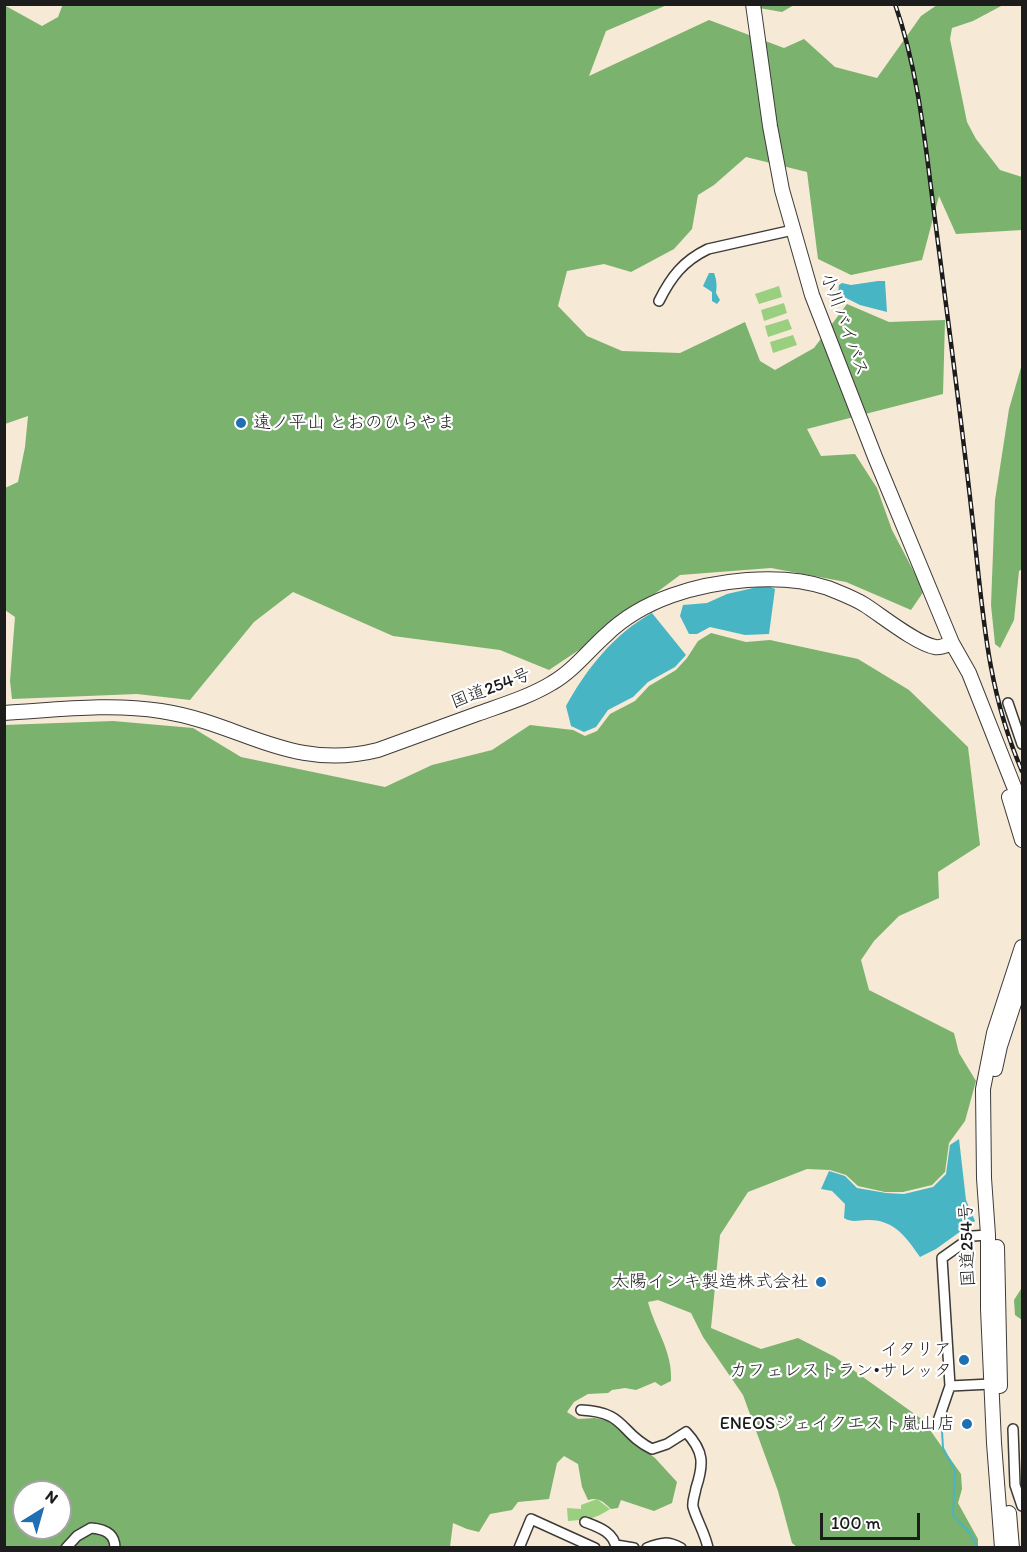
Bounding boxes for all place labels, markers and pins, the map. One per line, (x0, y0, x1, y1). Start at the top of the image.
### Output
place label: 遠ノ平山 とおのひらやま (253, 412, 455, 434)
marker: 遠ノ平山 とおのひらやま (234, 416, 248, 430)
place label: 太陽インキ製造株式会社 (611, 1271, 809, 1293)
marker: 太陽インキ製造株式会社 (814, 1275, 828, 1289)
place label: イタリア カフェレストラン•サレッタ (730, 1339, 952, 1382)
marker: イタリア カフェレストラン•サレッタ (957, 1353, 971, 1367)
place label: ENEOSジェイクエスト嵐山店 (720, 1413, 955, 1435)
marker: ENEOSジェイクエスト嵐山店 (960, 1417, 974, 1431)

